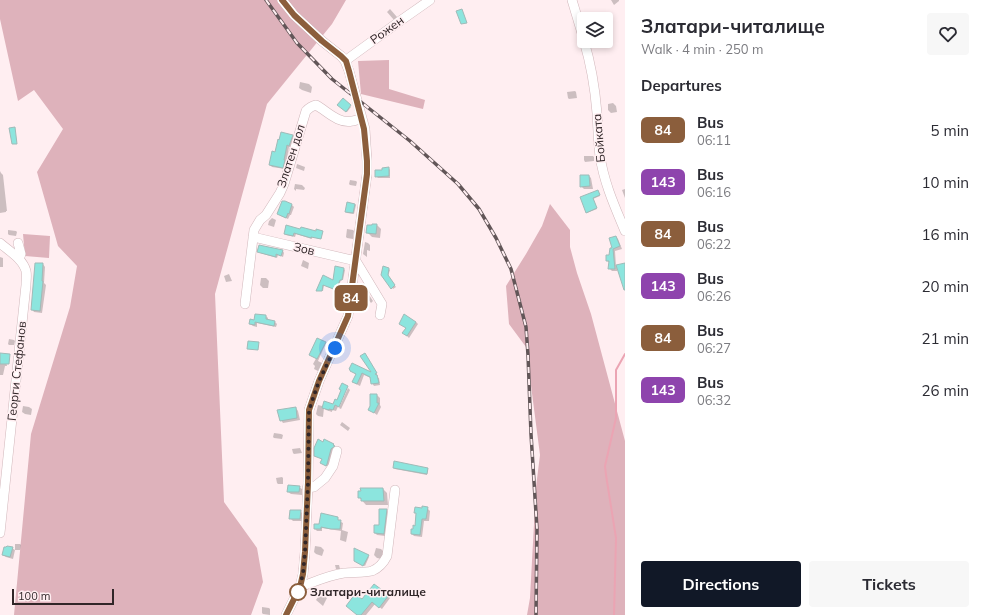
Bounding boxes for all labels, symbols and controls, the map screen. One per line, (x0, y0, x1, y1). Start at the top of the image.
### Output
street label: Рожен (367, 12, 407, 47)
map controls (577, 12, 613, 48)
button: layers (577, 12, 613, 48)
button: heart (927, 13, 969, 55)
text: Златари-читалище (641, 14, 825, 38)
text: Walk · 4 min · 250 m (641, 41, 763, 57)
text: Departures (641, 76, 722, 95)
street label: Бойката (589, 113, 608, 163)
text: Bus (697, 113, 724, 132)
text: 84 (655, 121, 671, 139)
text: 5 min (931, 121, 969, 140)
street label: Златен дол (273, 122, 308, 189)
text: 06:11 (697, 132, 731, 148)
text: Bus (697, 165, 724, 184)
text: 143 (650, 173, 676, 191)
text: 10 min (922, 173, 969, 192)
text: 06:16 (697, 184, 731, 200)
text: Bus (697, 217, 724, 236)
text: 84 (655, 225, 671, 243)
text: 16 min (922, 225, 969, 244)
text: 06:22 (697, 236, 731, 252)
street label: Зов (292, 239, 317, 258)
text: Bus (697, 269, 724, 288)
text: 143 (650, 277, 676, 295)
text: 20 min (922, 277, 969, 296)
line badge: 84 (333, 285, 369, 311)
text: 06:26 (697, 288, 731, 304)
text: 84 (343, 289, 359, 307)
street label: Георги Стефанов (4, 320, 29, 421)
text: Bus (697, 321, 724, 340)
text: 84 (655, 329, 671, 347)
text: 21 min (922, 329, 969, 348)
your location (325, 338, 345, 358)
text: 06:27 (697, 340, 731, 356)
text: Bus (697, 373, 724, 392)
text: 143 (650, 381, 676, 399)
text: 26 min (922, 381, 969, 400)
text: 06:32 (697, 392, 731, 408)
button: Directions (641, 561, 801, 607)
button: Tickets (809, 561, 969, 607)
marker: Златари-читалище (289, 583, 307, 601)
place label: Златари-читалище (310, 584, 426, 599)
scale bar (12, 587, 114, 606)
text: 100 m (18, 589, 50, 603)

